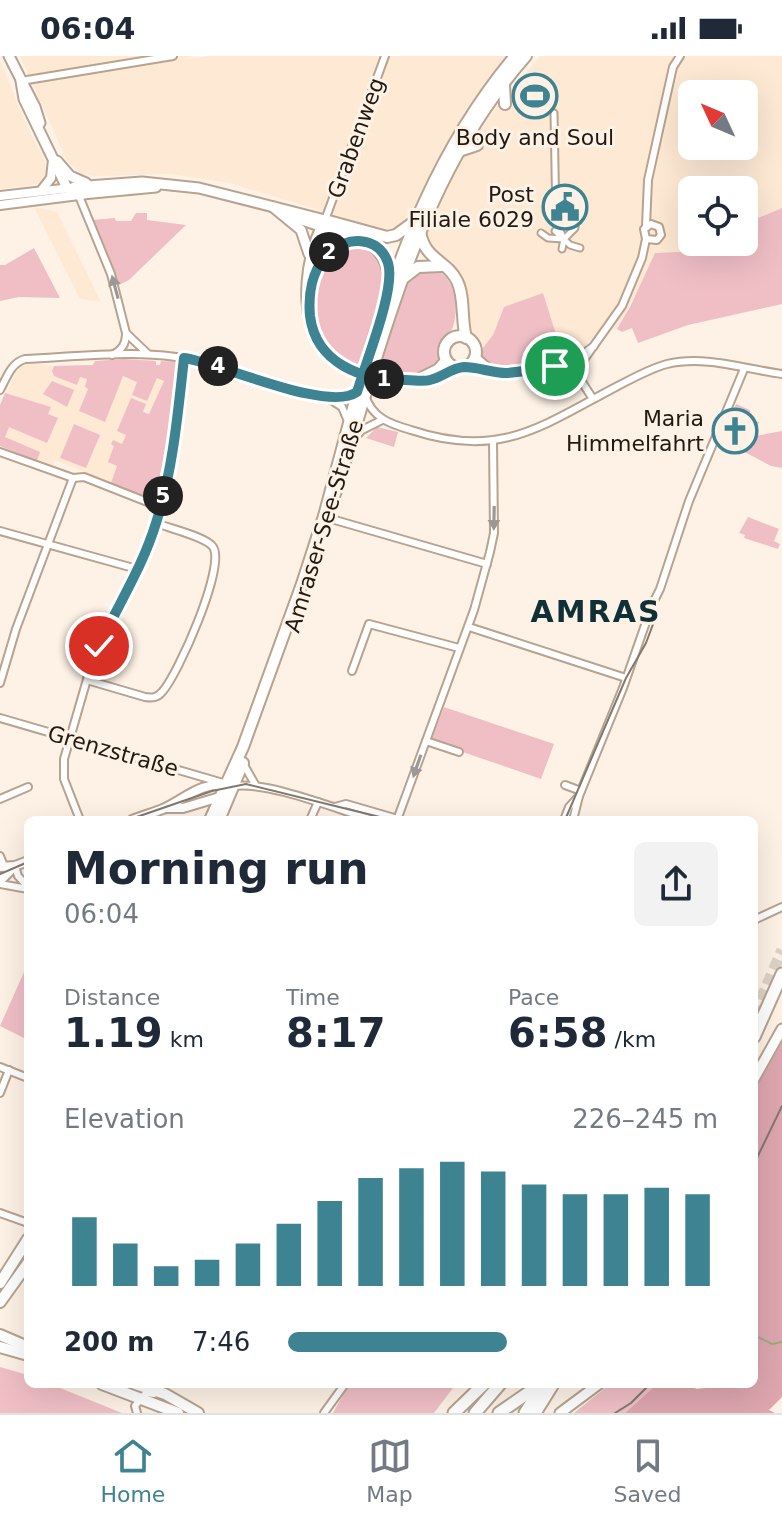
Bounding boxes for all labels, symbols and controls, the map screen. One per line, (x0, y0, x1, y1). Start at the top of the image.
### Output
text: 06:04 (40, 11, 136, 46)
sports icon: Body and Soul (511, 72, 559, 120)
street label: Grabenweg (323, 74, 389, 202)
north arrow (678, 80, 758, 160)
map controls (678, 80, 758, 256)
place label: Body and Soul (456, 125, 614, 150)
button: locate (678, 176, 758, 256)
place label: Post Filiale 6029 (408, 182, 534, 232)
public building icon: Post Filiale 6029 (541, 183, 589, 231)
pin: 2 (309, 232, 349, 272)
text: 2 (321, 239, 337, 264)
one-way arrow (108, 275, 120, 300)
pin (521, 332, 589, 400)
icon: arrive (533, 344, 577, 388)
pin: 4 (198, 346, 238, 386)
text: 4 (210, 353, 226, 378)
pin: 1 (364, 359, 404, 399)
text: 1 (376, 366, 392, 391)
place label: Maria Himmelfahrt (566, 406, 704, 456)
church icon: Maria Himmelfahrt (711, 407, 759, 455)
street label: Amraser-See-Straße (280, 417, 368, 635)
pin: 5 (143, 476, 183, 516)
text: 5 (155, 483, 171, 508)
one-way arrow (488, 506, 500, 531)
district label: AMRAS (531, 594, 662, 629)
pin (65, 612, 133, 680)
icon: check (77, 624, 121, 668)
street label: Grenzstraße (45, 720, 181, 782)
one-way arrow (411, 754, 423, 778)
button: share (634, 842, 718, 926)
text: Morning run (64, 843, 369, 894)
text: 06:04 (64, 899, 139, 929)
text: Distance (64, 985, 160, 1010)
text: Time (286, 985, 340, 1010)
text: Pace (508, 985, 559, 1010)
text: 1.19 (64, 1010, 163, 1056)
text: 8:17 (286, 1010, 386, 1056)
text: 6:58 (508, 1010, 608, 1056)
text: km (163, 1027, 204, 1052)
text: /km (608, 1027, 656, 1052)
text: Elevation (64, 1104, 185, 1134)
text: 226–245 m (572, 1104, 718, 1134)
text: 200 m (64, 1327, 154, 1357)
text: 7:46 (192, 1327, 250, 1357)
tab: Home (100, 1434, 165, 1507)
tab: Map (366, 1434, 413, 1507)
tab: Saved (614, 1434, 682, 1507)

